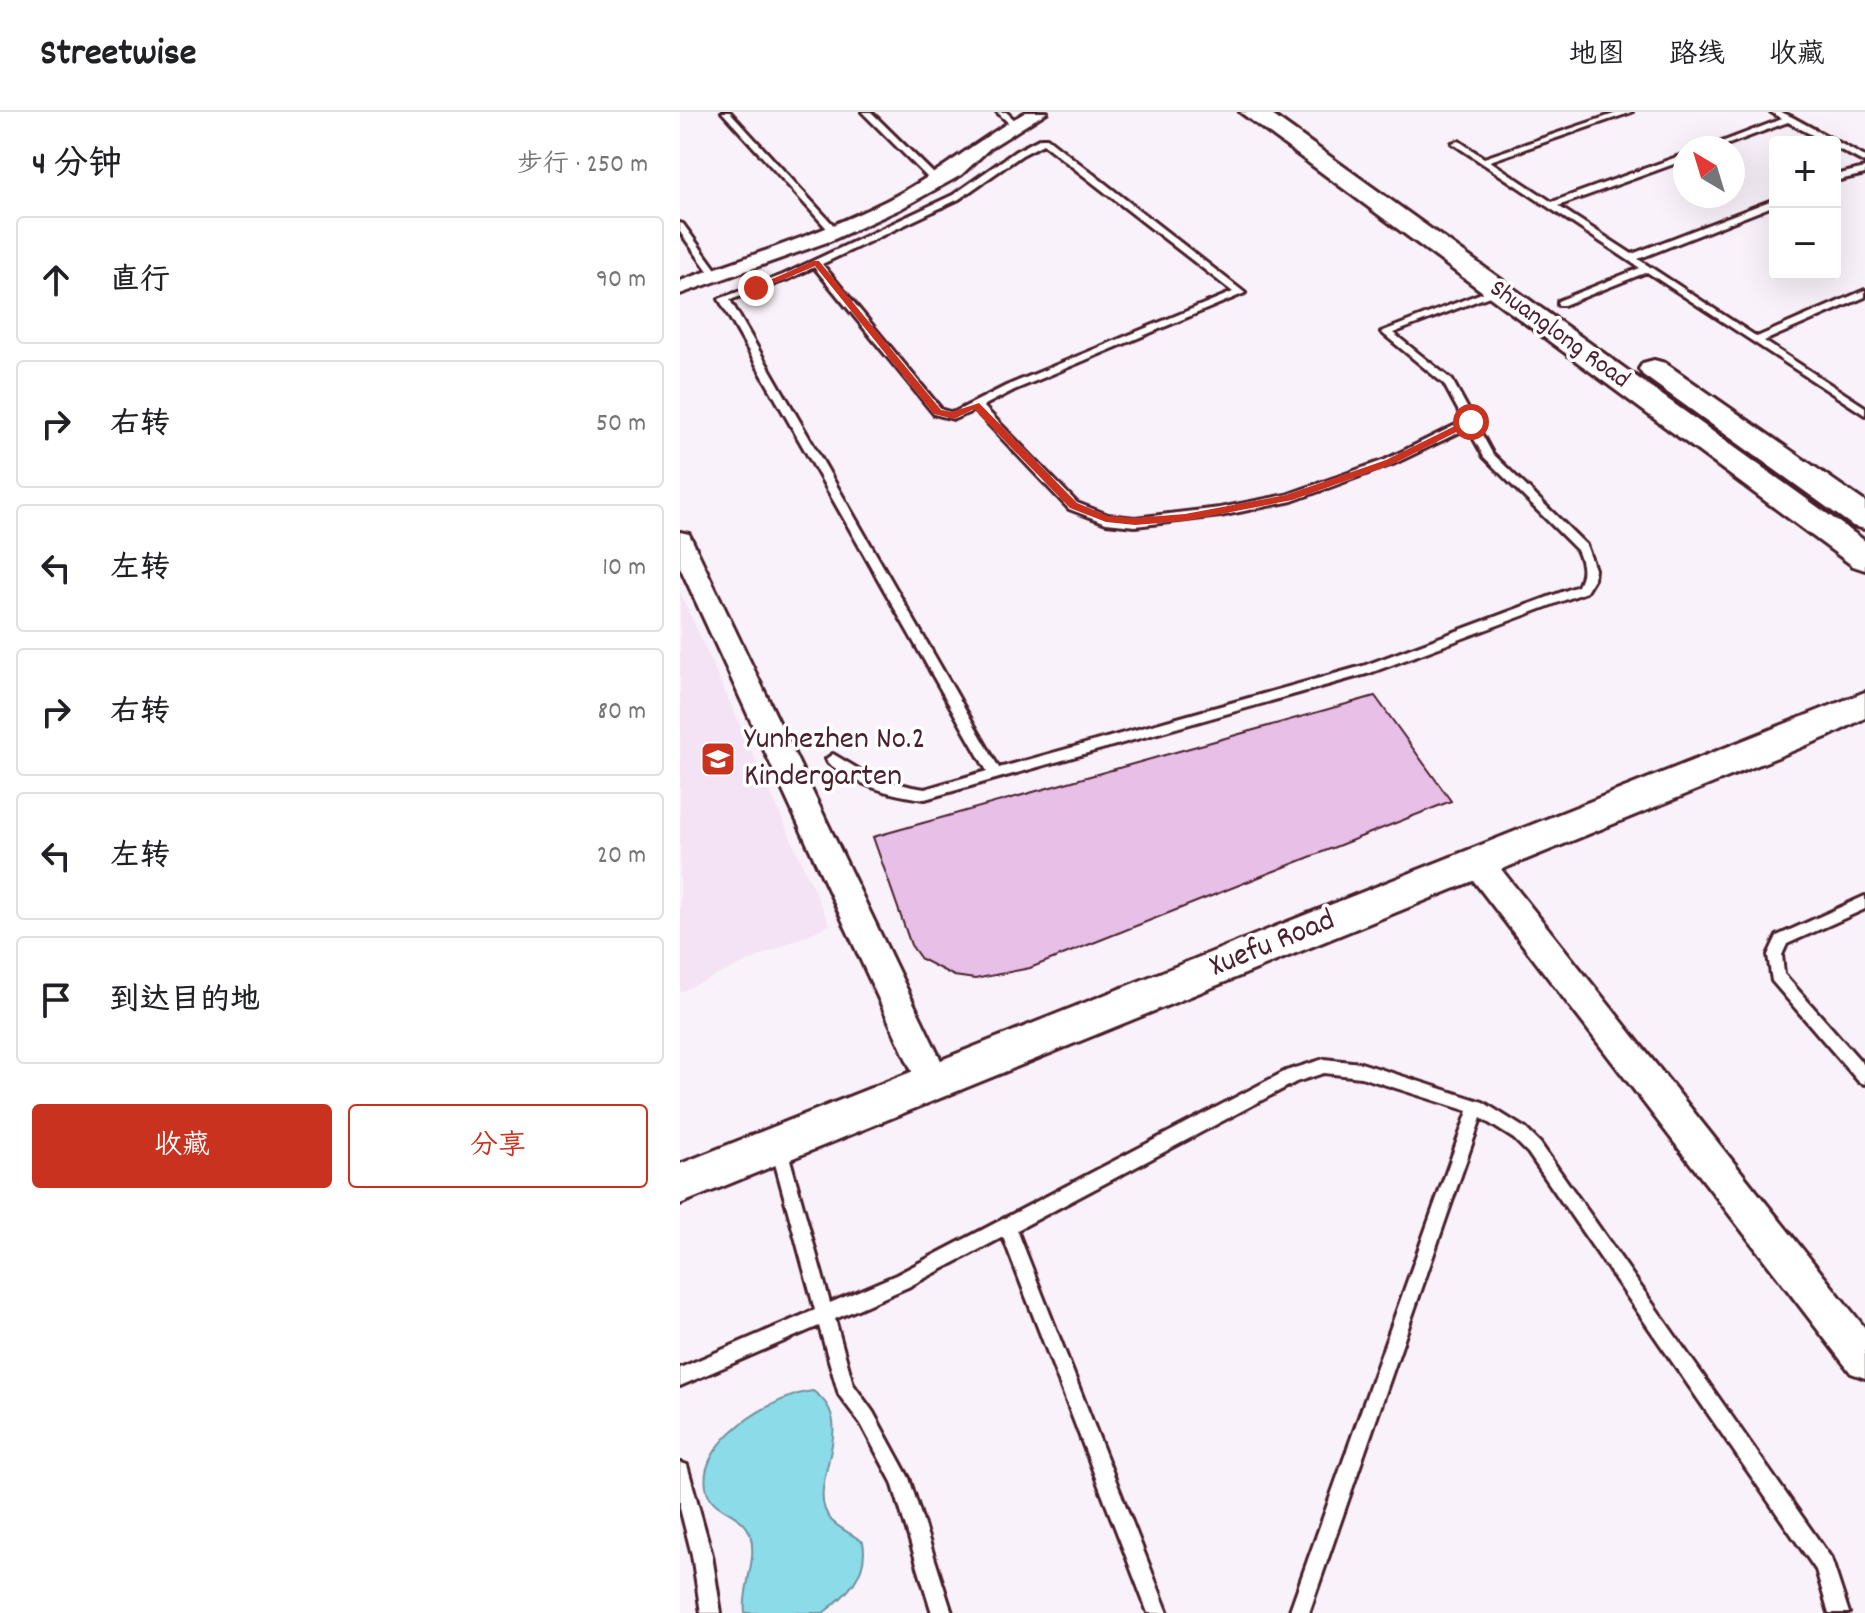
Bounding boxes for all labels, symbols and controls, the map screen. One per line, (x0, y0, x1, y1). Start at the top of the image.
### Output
text: Streetwise (40, 28, 197, 83)
text: 地图 (1569, 37, 1625, 77)
text: 路线 (1669, 37, 1725, 77)
text: 收藏 (1769, 37, 1825, 77)
north arrow (1673, 136, 1745, 208)
map controls (1769, 136, 1841, 280)
button: + (1769, 136, 1841, 208)
text: 4 分钟 (32, 142, 122, 191)
text: 步行 · 250 m (517, 147, 648, 184)
button: − (1769, 208, 1841, 280)
icon: ahead (34, 258, 78, 302)
text: 直行 (110, 261, 170, 304)
text: 90 m (596, 262, 646, 299)
route end (738, 270, 774, 306)
street label: Shuanglong Road (1481, 271, 1637, 399)
icon: right (34, 402, 78, 446)
route start (1453, 404, 1489, 440)
text: 右转 (110, 405, 170, 448)
text: 50 m (596, 406, 646, 443)
icon: left (34, 546, 78, 590)
text: 左转 (110, 549, 170, 592)
text: 10 m (602, 550, 646, 587)
icon: right (34, 690, 78, 734)
text: 右转 (110, 693, 170, 736)
text: 80 m (598, 694, 646, 731)
place label: Yunhezhen No.2 Kindergarten (744, 718, 925, 801)
school or university icon: Yunhezhen No.2 Kindergarten (699, 740, 737, 778)
icon: left (34, 834, 78, 878)
text: 左转 (110, 837, 170, 880)
text: 20 m (597, 838, 646, 875)
street label: Xuefu Road (1203, 899, 1343, 991)
icon: arrive (34, 978, 78, 1022)
text: 到达目的地 (110, 981, 260, 1024)
button: 收藏 (32, 1104, 332, 1188)
button: 分享 (348, 1104, 648, 1188)

